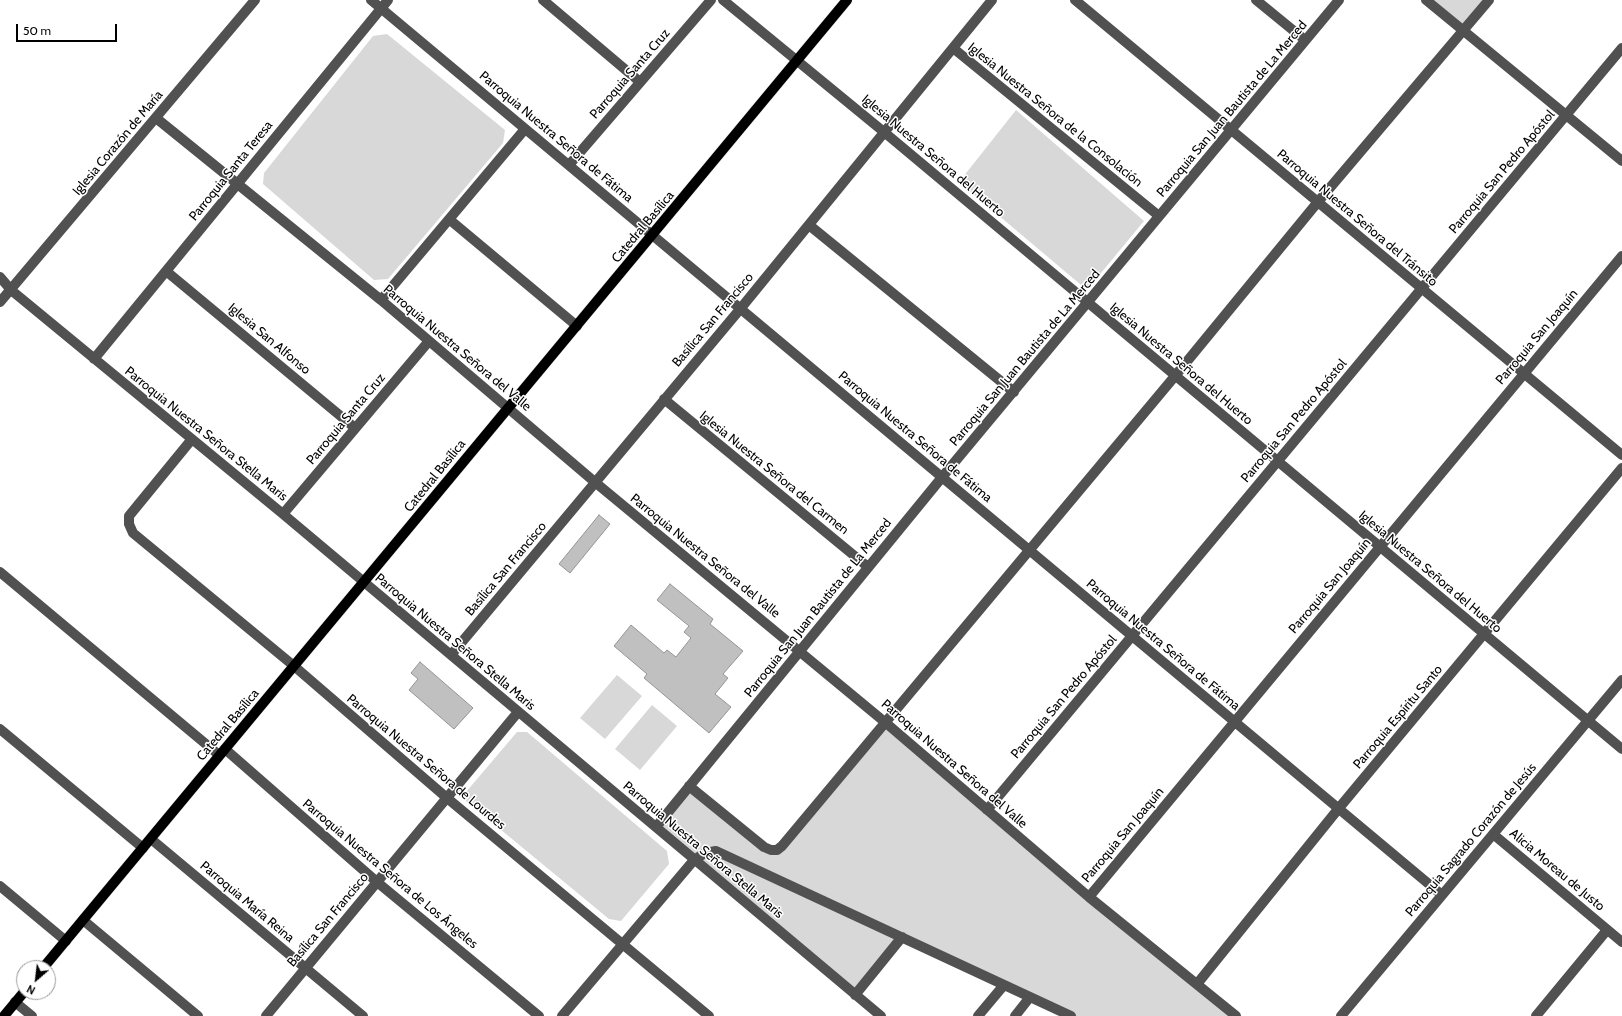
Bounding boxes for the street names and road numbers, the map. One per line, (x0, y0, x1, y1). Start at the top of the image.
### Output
street label: Parroquia San Juan Bautista de La Merced (1154, 18, 1310, 200)
street label: Parroquia Santa Cruz (587, 26, 673, 122)
street label: Iglesia Nuestra Señora de la Consolación (965, 40, 1145, 190)
street label: Parroquia Nuestra Señora de Fátima (476, 68, 636, 206)
street label: Iglesia Corazón de María (70, 88, 166, 198)
street label: Iglesia Nuestra Señora del Huerto (858, 92, 1008, 220)
street label: Parroquia San Pedro Apóstol (1446, 107, 1558, 237)
street label: Parroquia Santa Teresa (186, 118, 276, 224)
street label: Parroquia Nuestra Señora del Tránsito (1274, 146, 1440, 290)
street label: Catedral Basílica (609, 188, 677, 266)
street label: Parroquia San Juan Bautista de La Merced (947, 267, 1103, 449)
street label: Basílica San Francisco (669, 270, 757, 370)
street label: Parroquia Nuestra Señora del Valle (380, 282, 534, 414)
street label: Parroquia San Joaquín (1493, 286, 1581, 388)
street label: Iglesia San Alfonso (225, 300, 313, 378)
street label: Iglesia Nuestra Señora del Huerto (1106, 300, 1256, 428)
street label: Parroquia San Pedro Apóstol (1238, 356, 1350, 486)
street label: Parroquia Nuestra Señora Stella Maris (122, 364, 290, 504)
street label: Parroquia Nuestra Señora de Fátima (835, 368, 995, 506)
street label: Parroquia Santa Cruz (303, 370, 389, 468)
street label: Iglesia Nuestra Señora del Carmen (696, 408, 852, 538)
street label: Catedral Basílica (401, 437, 469, 515)
street label: Parroquia Nuestra Señora del Valle (627, 491, 783, 621)
street label: Iglesia Nuestra Señora del Huerto (1355, 508, 1505, 636)
street label: Parroquia San Juan Bautista de La Merced (741, 516, 895, 700)
street label: Basílica San Francisco (462, 519, 550, 619)
street label: Parroquia San Joaquín (1286, 535, 1374, 637)
street label: Parroquia Nuestra Señora Stella Maris (372, 570, 538, 714)
street label: Parroquia Nuestra Señora de Fátima (1083, 576, 1243, 714)
street label: Parroquia San Pedro Apóstol (1008, 632, 1120, 762)
street label: Parroquia Espíritu Santo (1350, 662, 1446, 772)
street label: Catedral Basílica (194, 686, 262, 764)
street label: Parroquia Nuestra Señora de Lourdes (344, 691, 508, 833)
street label: Parroquia Nuestra Señora del Valle (878, 696, 1030, 832)
street label: Parroquia Sagrado Corazón de Jesús (1402, 760, 1540, 920)
street label: Parroquia Nuestra Señora Stella Maris (620, 778, 786, 922)
street label: Parroquia San Joaquín (1079, 784, 1167, 886)
street label: Parroquia Nuestra Señora de Los Ángeles (299, 796, 481, 952)
street label: Alicia Moreau de Justo (1506, 826, 1608, 914)
street label: Parroquia María Reina (197, 858, 297, 946)
street label: Basílica San Francisco (284, 870, 372, 970)

